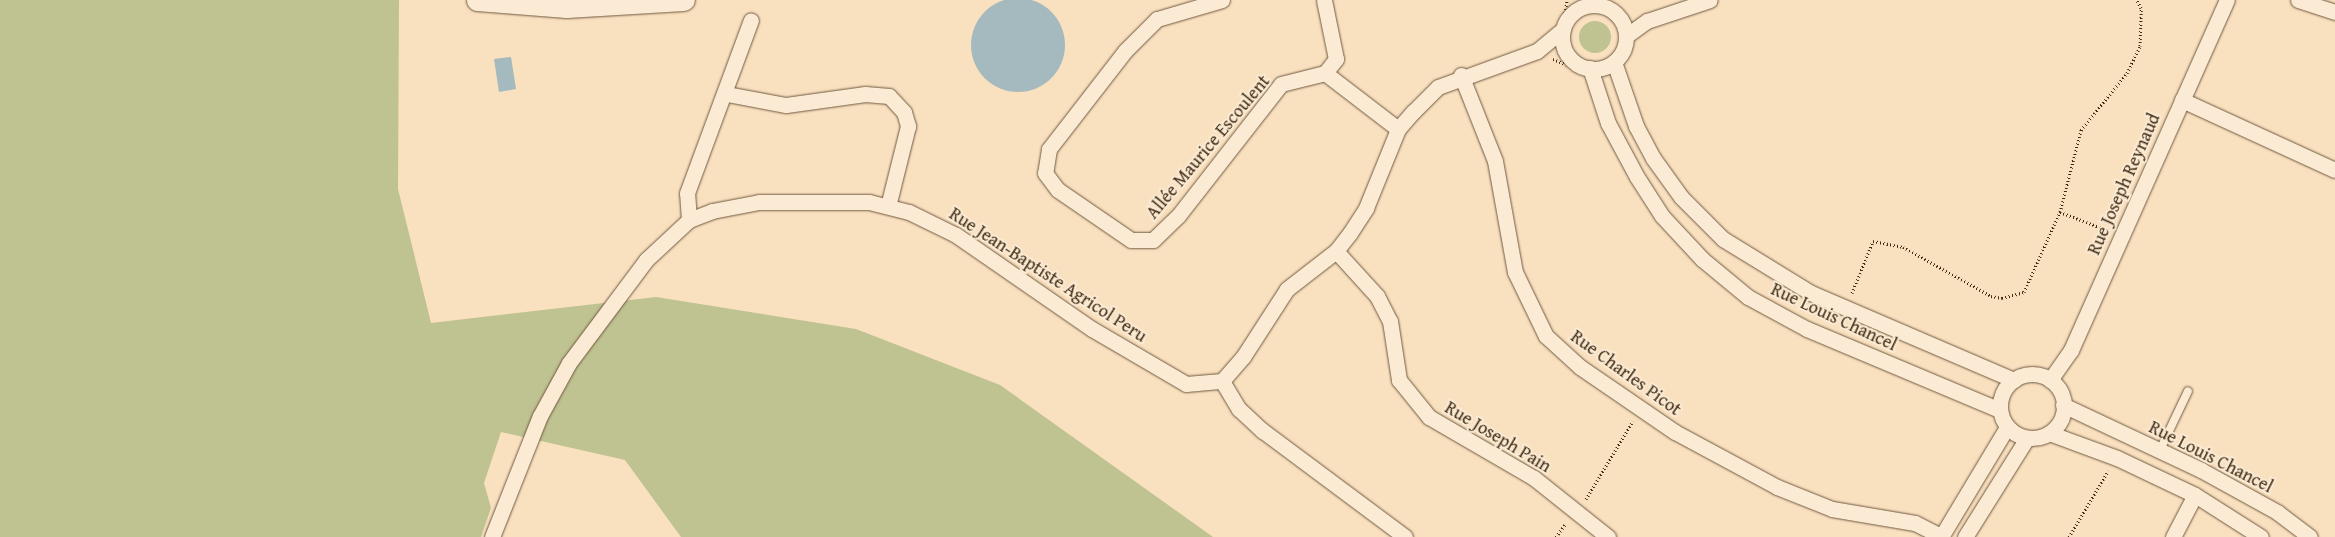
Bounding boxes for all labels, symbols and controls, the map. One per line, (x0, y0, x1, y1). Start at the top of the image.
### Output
street label: Allée Maurice Escoulent (1142, 71, 1274, 223)
street label: Rue Joseph Reynaud (2083, 110, 2165, 258)
street label: Rue Jean-Baptiste Agricol Peru (945, 203, 1151, 347)
street label: Rue Louis Chancel (1768, 278, 1900, 356)
street label: Rue Charles Picot (1567, 326, 1685, 420)
street label: Rue Joseph Pain (1441, 397, 1555, 477)
street label: Rue Louis Chancel (2145, 416, 2277, 498)

